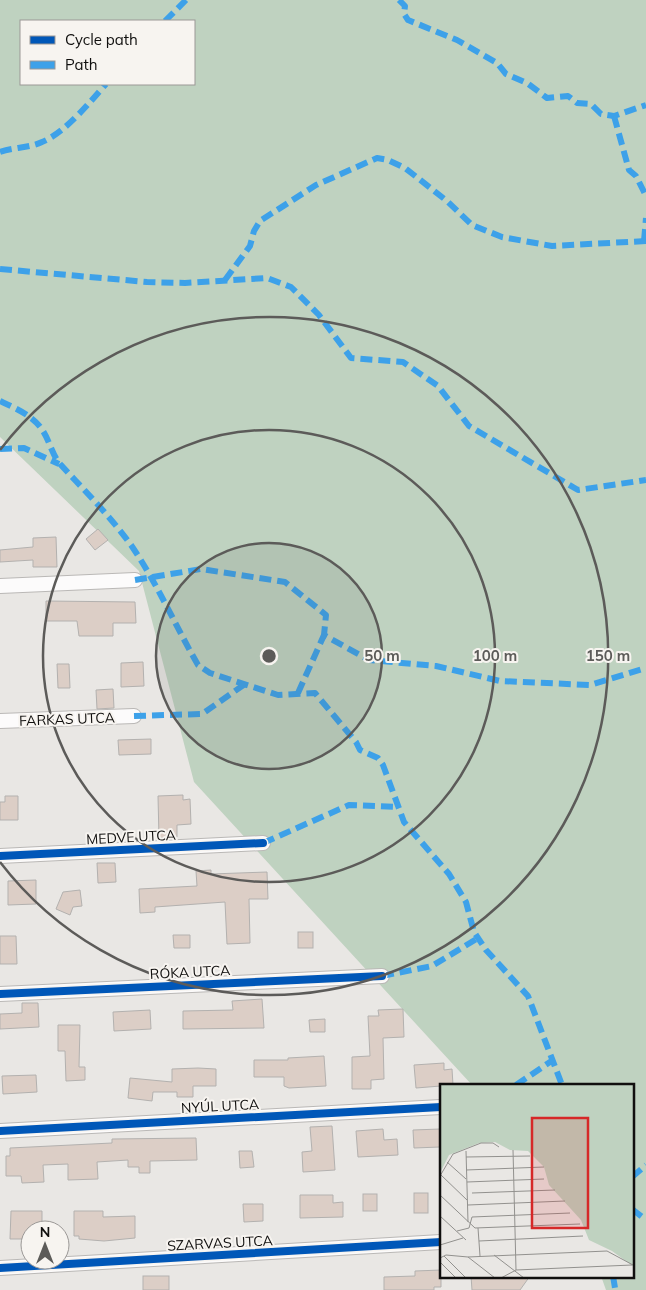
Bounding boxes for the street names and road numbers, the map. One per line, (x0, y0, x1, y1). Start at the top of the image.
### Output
street label: FARKAS UTCA (19, 708, 116, 730)
street label: MEDVE UTCA (86, 826, 177, 848)
street label: RÓKA UTCA (149, 961, 231, 983)
street label: NYÚL UTCA (181, 1095, 260, 1117)
street label: SZARVAS UTCA (167, 1231, 274, 1255)

